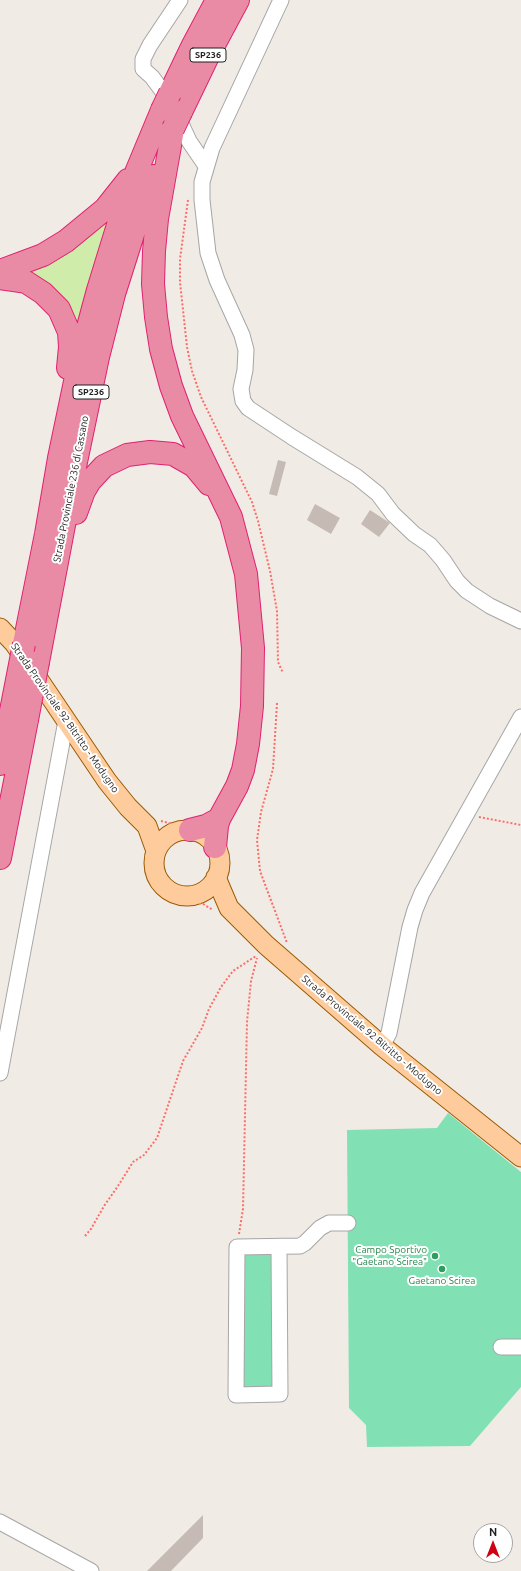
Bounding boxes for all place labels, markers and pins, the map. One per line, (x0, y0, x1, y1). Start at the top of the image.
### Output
place label: Campo Sportivo "Gaetano Scirea" (352, 1244, 427, 1268)
marker: Campo Sportivo "Gaetano Scirea" (430, 1251, 440, 1261)
marker: Gaetano Scirea (437, 1264, 447, 1274)
place label: Gaetano Scirea (409, 1275, 475, 1287)

